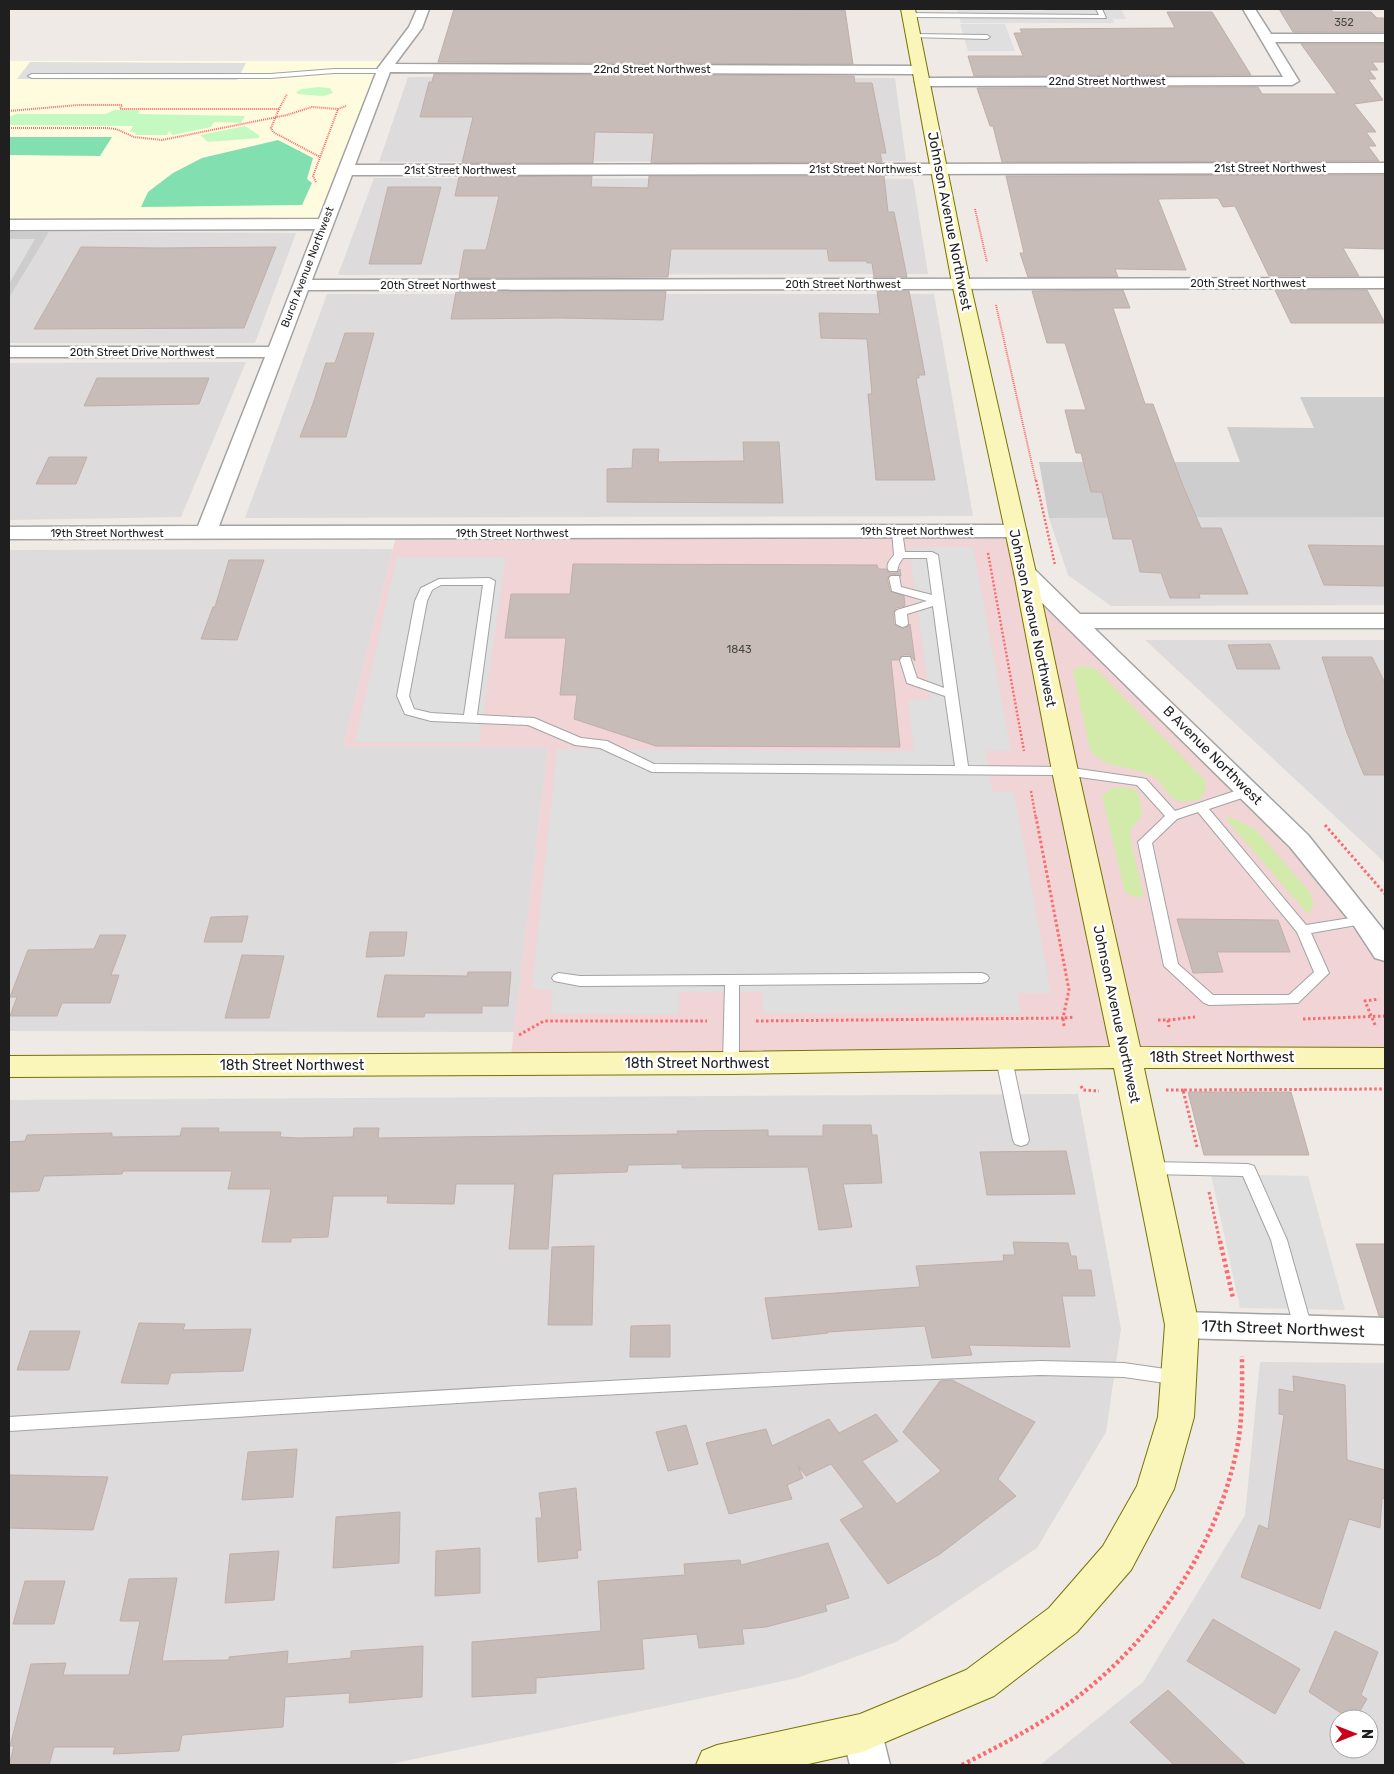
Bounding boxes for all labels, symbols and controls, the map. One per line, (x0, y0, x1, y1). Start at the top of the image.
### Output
house number: 352 (1334, 16, 1354, 29)
street label: 22nd Street Northwest (593, 63, 711, 76)
street label: 22nd Street Northwest (1048, 75, 1166, 88)
street label: Johnson Avenue Northwest (924, 130, 975, 312)
street label: 21st Street Northwest (1214, 162, 1327, 175)
street label: 21st Street Northwest (809, 163, 922, 176)
street label: 21st Street Northwest (404, 164, 517, 177)
street label: Burch Avenue Northwest (278, 204, 337, 329)
street label: 20th Street Northwest (1190, 277, 1306, 290)
street label: 20th Street Northwest (785, 278, 901, 291)
street label: 20th Street Northwest (380, 279, 496, 292)
street label: 20th Street Drive Northwest (70, 346, 215, 359)
street label: 19th Street Northwest (860, 525, 974, 538)
street label: 19th Street Northwest (50, 527, 164, 540)
street label: 19th Street Northwest (455, 527, 569, 540)
street label: Johnson Avenue Northwest (1005, 528, 1060, 709)
house number: 1843 (726, 643, 752, 656)
street label: B Avenue Northwest (1159, 702, 1266, 809)
street label: Johnson Avenue Northwest (1089, 924, 1144, 1105)
street label: 18th Street Northwest (1150, 1049, 1295, 1066)
street label: 18th Street Northwest (625, 1055, 770, 1072)
street label: 18th Street Northwest (220, 1057, 365, 1074)
street label: 17th Street Northwest (1201, 1316, 1365, 1341)
north arrow (1329, 1709, 1379, 1759)
text: N (1358, 1729, 1375, 1739)

